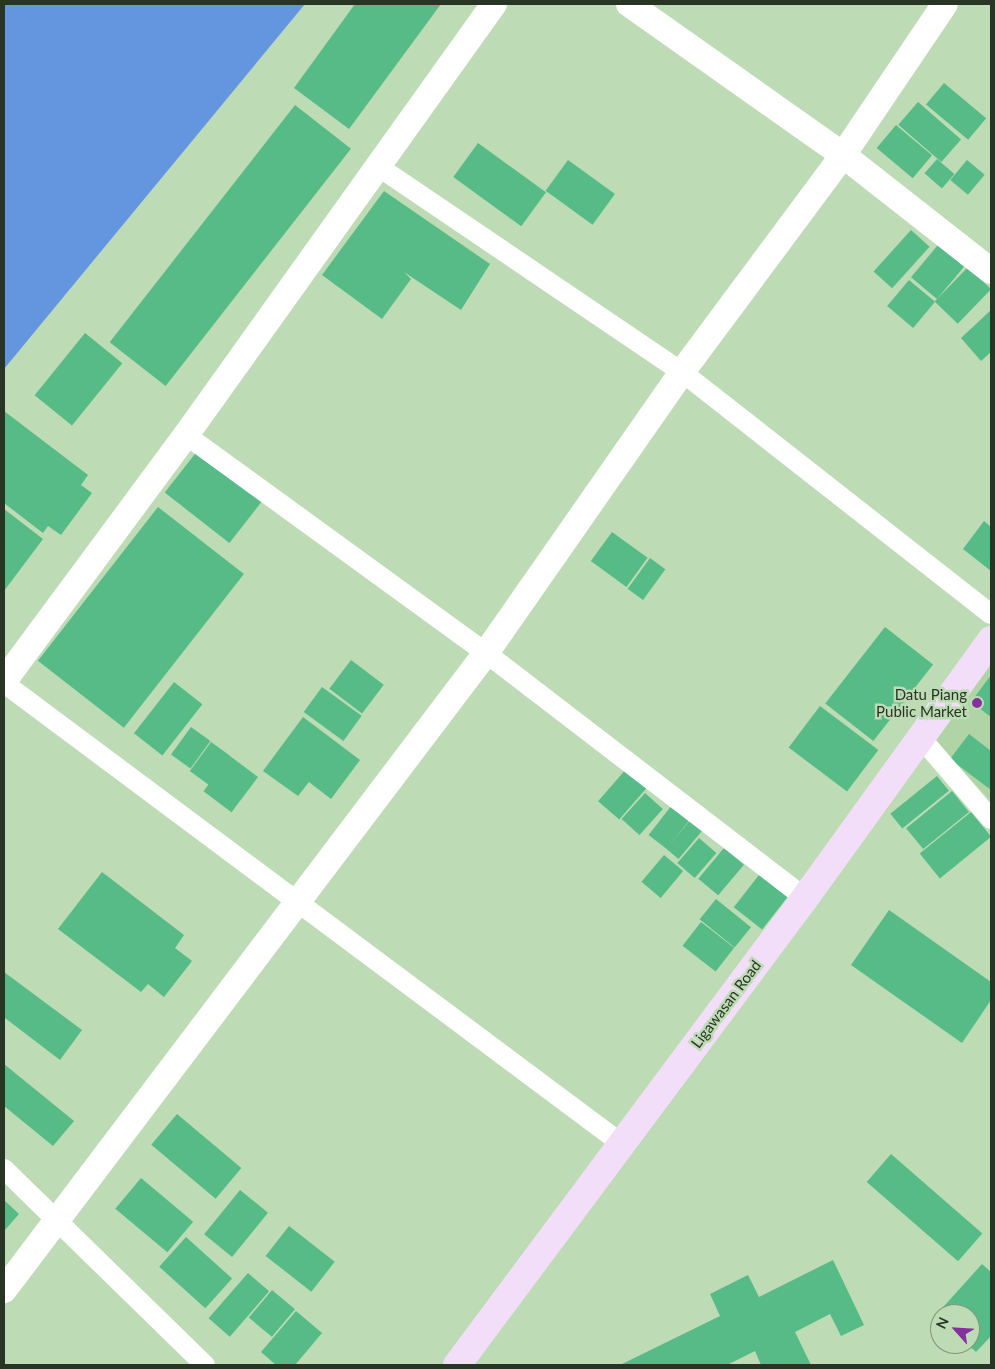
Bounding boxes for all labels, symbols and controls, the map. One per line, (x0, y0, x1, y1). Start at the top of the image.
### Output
place label: Datu Piang Public Market (876, 685, 967, 720)
marker: Datu Piang Public Market (971, 697, 983, 709)
street label: Ligawasan Road (687, 957, 765, 1051)
north arrow (930, 1304, 980, 1354)
text: N (932, 1314, 952, 1331)

